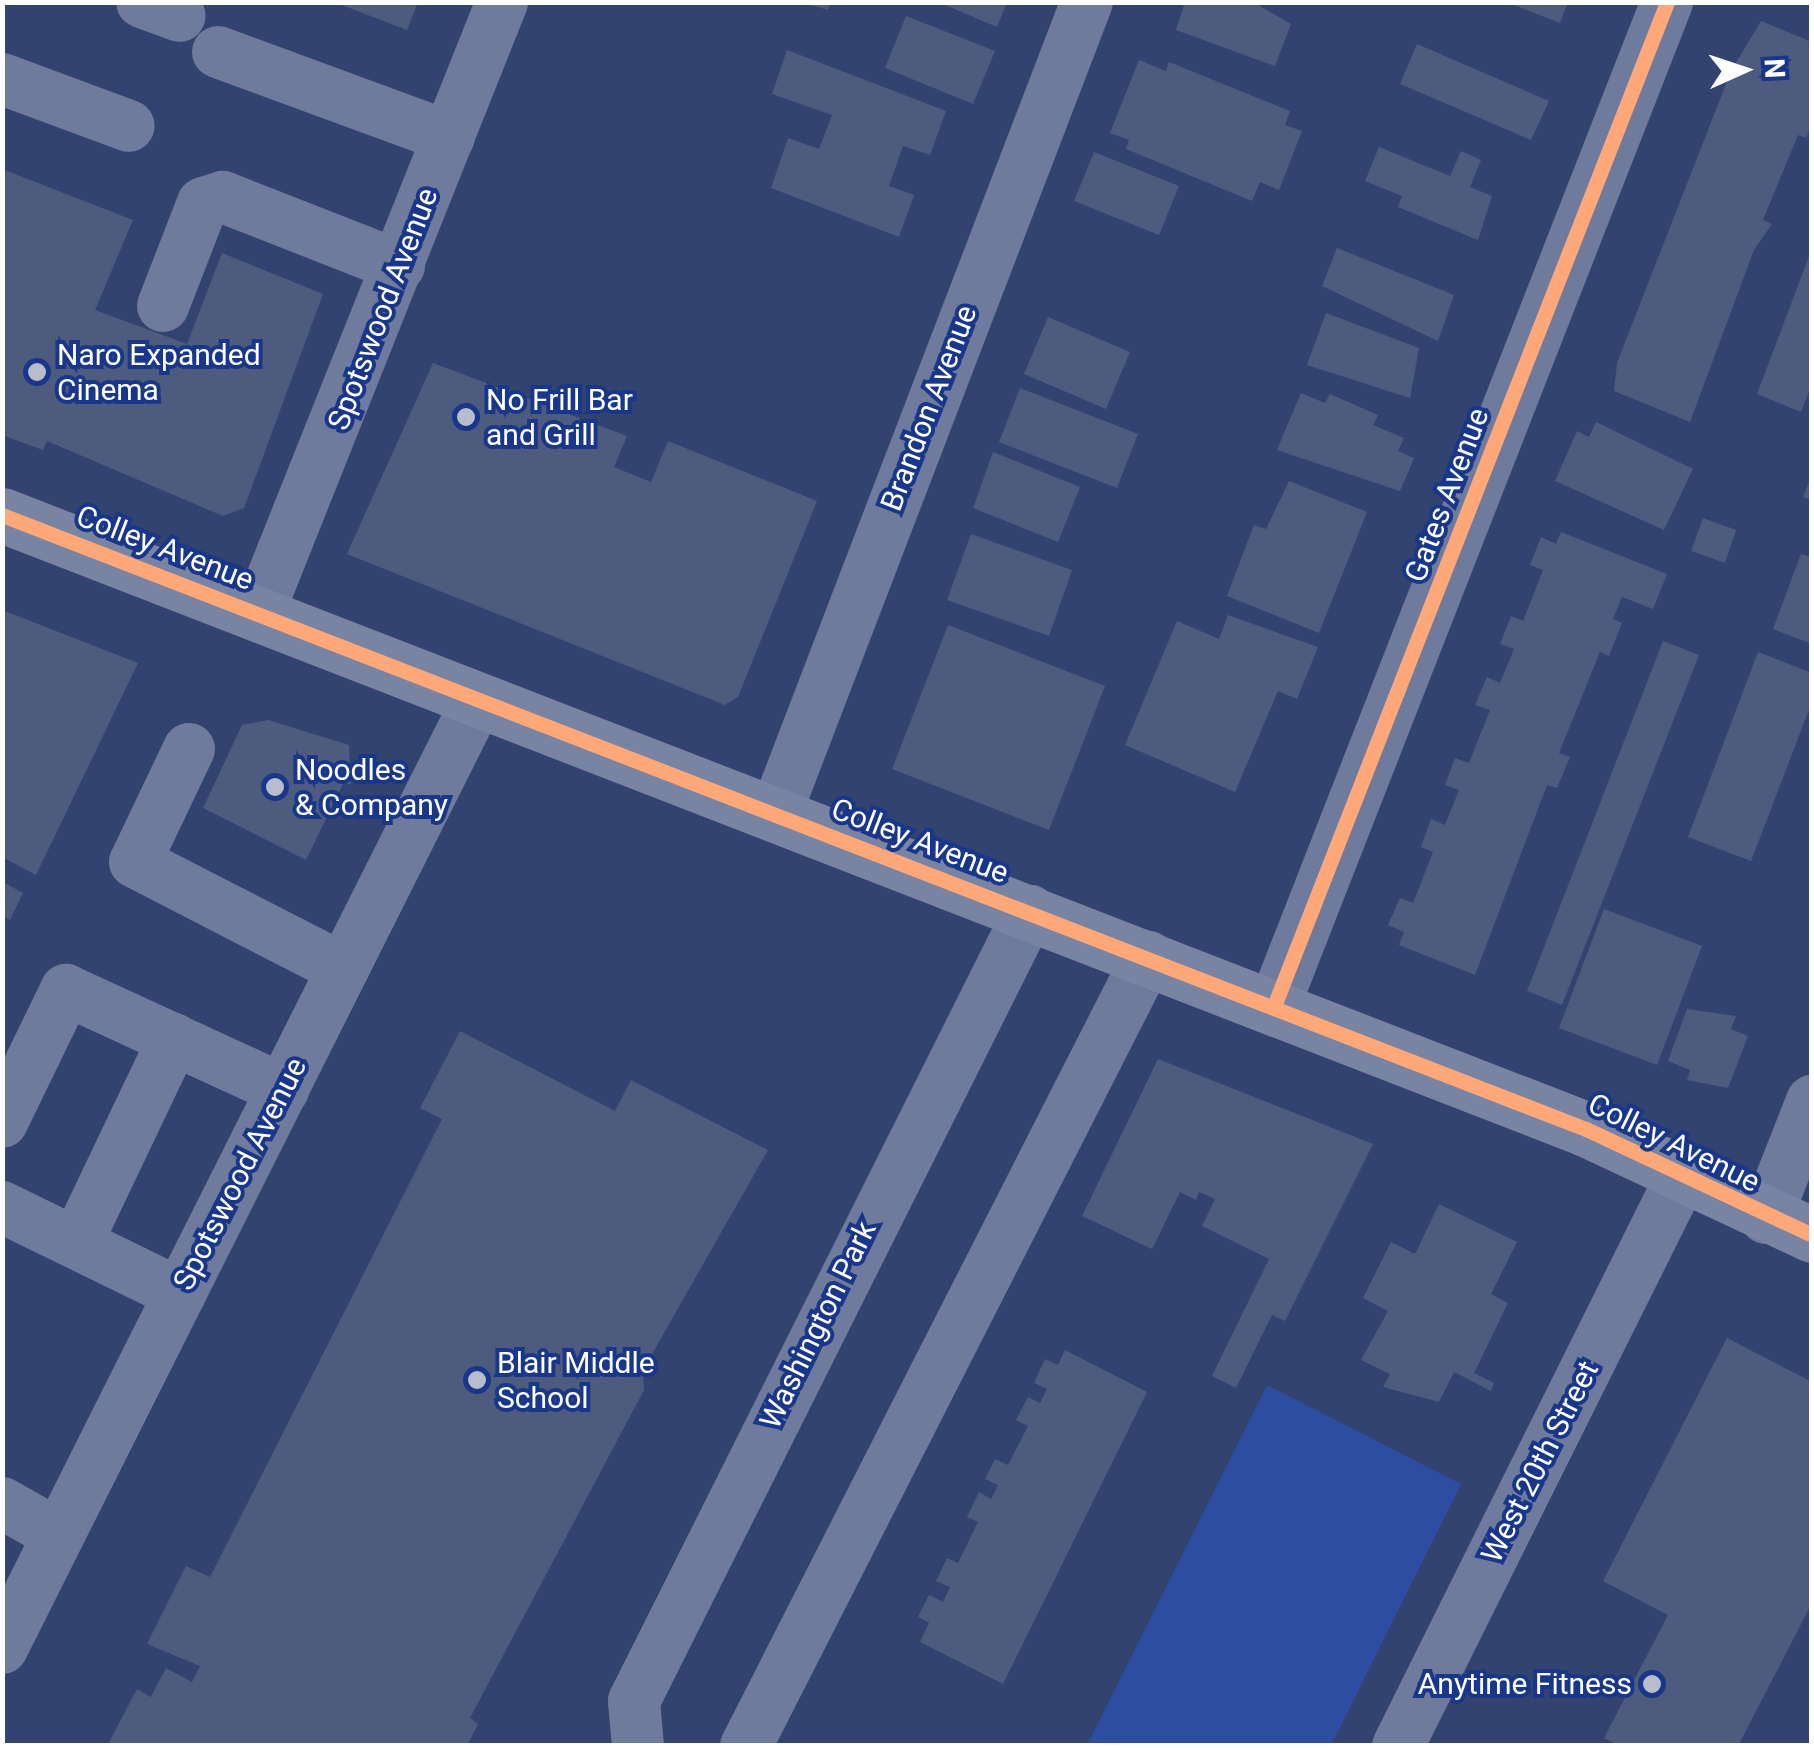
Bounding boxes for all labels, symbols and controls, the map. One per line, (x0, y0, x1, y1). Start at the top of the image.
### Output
north arrow (1694, 20, 1794, 120)
text: N (1757, 58, 1791, 79)
street label: Spotswood Avenue (320, 183, 446, 435)
street label: Brandon Avenue (873, 300, 985, 516)
place label: Naro Expanded Cinema (57, 337, 261, 408)
marker: Naro Expanded Cinema (26, 361, 48, 383)
place label: No Frill Bar and Grill (486, 382, 633, 452)
street label: Gates Avenue (1397, 403, 1497, 587)
marker: No Frill Bar and Grill (455, 406, 477, 428)
street label: Colley Avenue (71, 498, 259, 598)
place label: Noodles & Company (295, 752, 448, 822)
marker: Noodles & Company (264, 776, 286, 798)
street label: Colley Avenue (826, 791, 1014, 891)
street label: Spotswood Avenue (166, 1052, 314, 1296)
street label: Colley Avenue (1582, 1086, 1766, 1200)
street label: Washington Park (752, 1215, 884, 1435)
place label: Blair Middle School (497, 1345, 655, 1416)
street label: West 20th Street (1474, 1355, 1606, 1569)
marker: Blair Middle School (466, 1369, 488, 1391)
place label: Anytime Fitness (1418, 1666, 1632, 1702)
marker: Anytime Fitness (1641, 1673, 1663, 1695)

